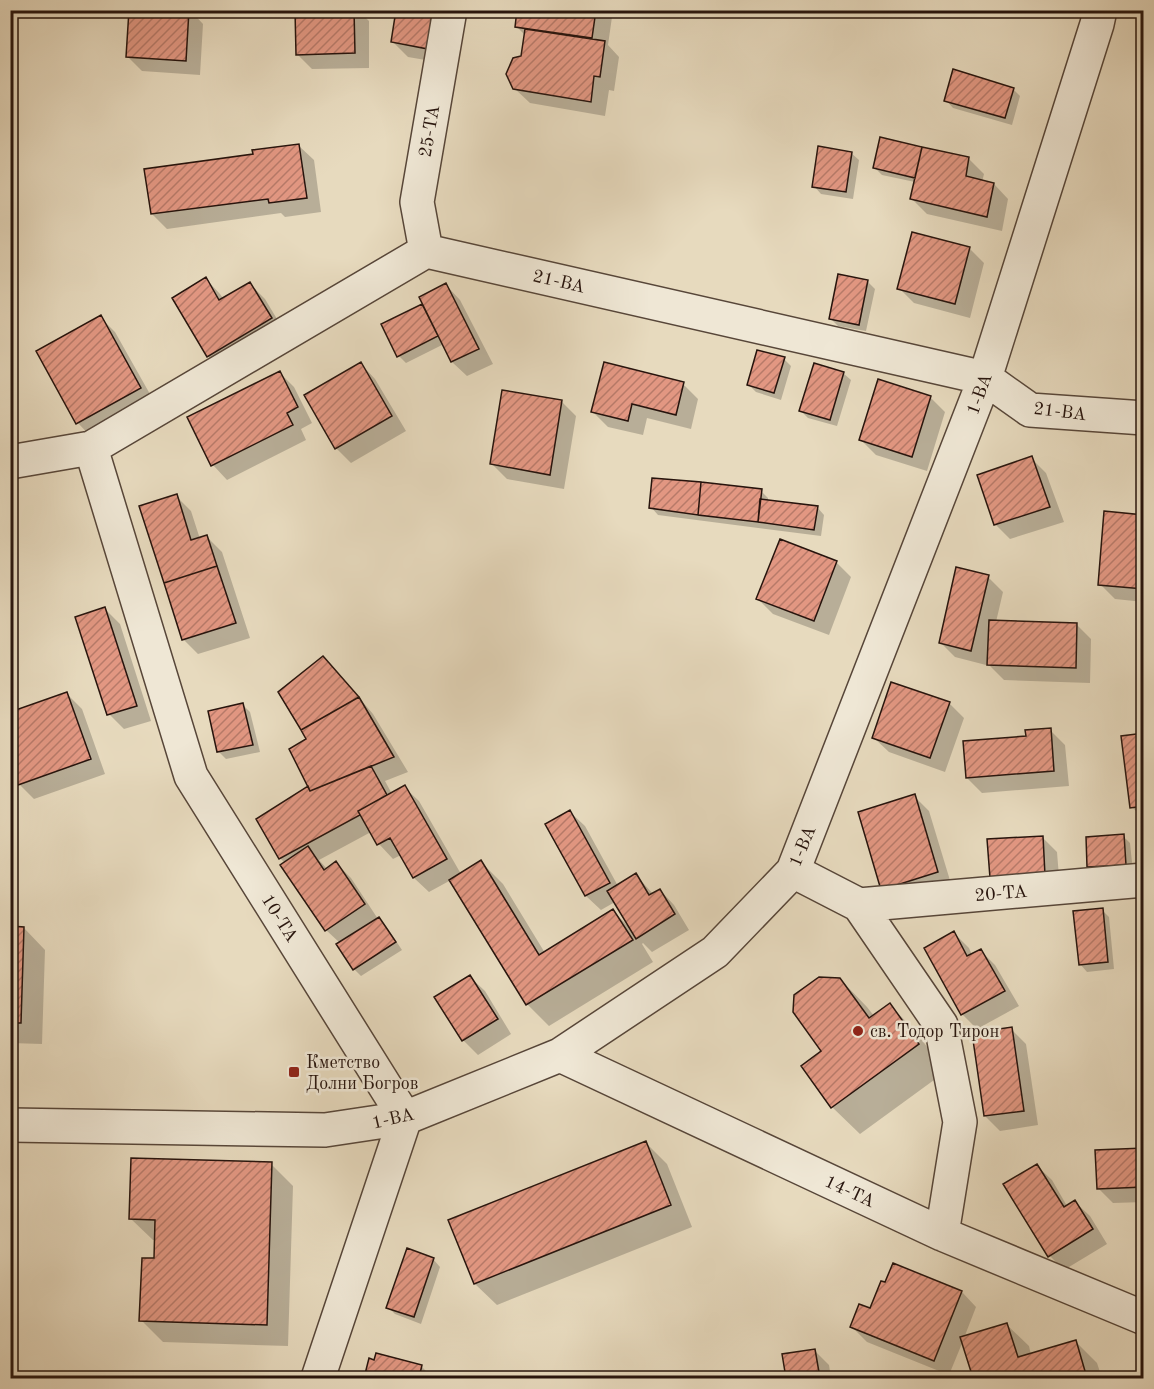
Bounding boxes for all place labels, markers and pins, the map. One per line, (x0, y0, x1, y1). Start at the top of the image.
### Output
place label: св. Тодор Тирон (870, 1023, 1000, 1041)
marker: св. Тодор Тирон (851, 1024, 865, 1038)
place label: Кметство Долни Богров (306, 1054, 418, 1093)
marker: Кметство Долни Богров (287, 1065, 301, 1079)

